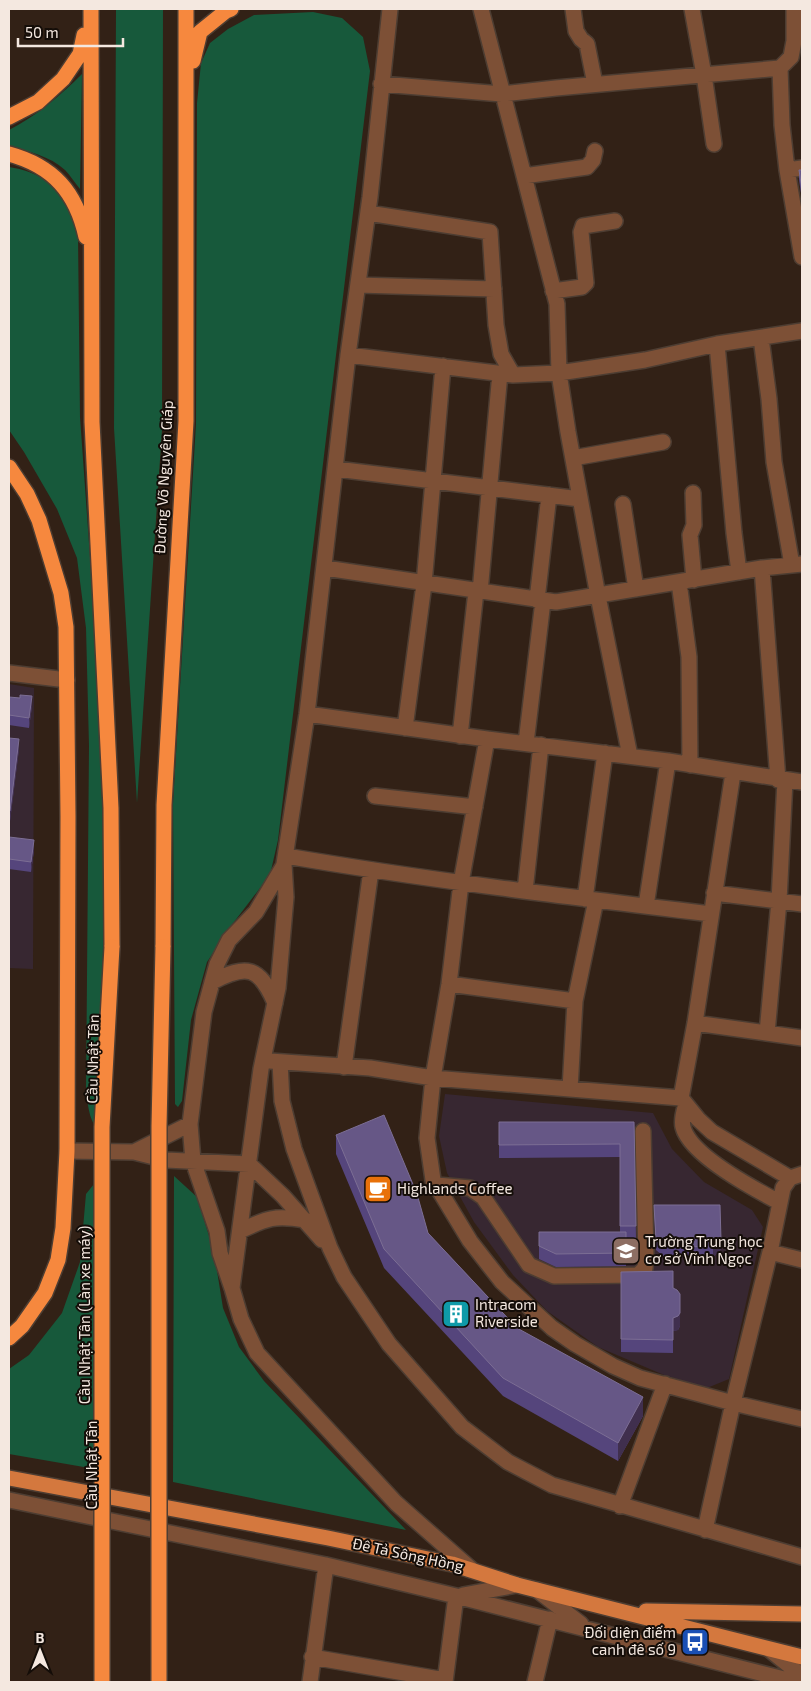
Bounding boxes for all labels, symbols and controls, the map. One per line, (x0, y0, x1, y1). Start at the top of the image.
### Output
scale bar (18, 15, 122, 47)
text: 50 m (25, 23, 59, 41)
street label: Đường Võ Nguyên Giáp (150, 400, 176, 554)
street label: Cầu Nhật Tân (82, 1014, 102, 1104)
cafe icon: Highlands Coffee (363, 1174, 393, 1204)
place label: Highlands Coffee (397, 1179, 513, 1197)
street label: Cầu Nhật Tân (Làn xe máy) (75, 1226, 93, 1404)
place label: Trường Trung học cơ sở Vĩnh Ngọc (645, 1232, 763, 1267)
school or university icon: Trường Trung học cơ sở Vĩnh Ngọc (611, 1236, 641, 1266)
place label: Intracom Riverside (475, 1295, 538, 1330)
building icon: Intracom Riverside (441, 1299, 471, 1329)
street label: Cầu Nhật Tân (82, 1420, 100, 1510)
street label: Đê Tả Sông Hồng (351, 1533, 466, 1575)
place label: Đối diện điếm canh đê số 9 (585, 1623, 676, 1658)
north arrow (15, 1626, 65, 1676)
bus stop icon: Đối diện điếm canh đê số 9 (680, 1627, 710, 1657)
text: B (36, 1629, 45, 1646)

